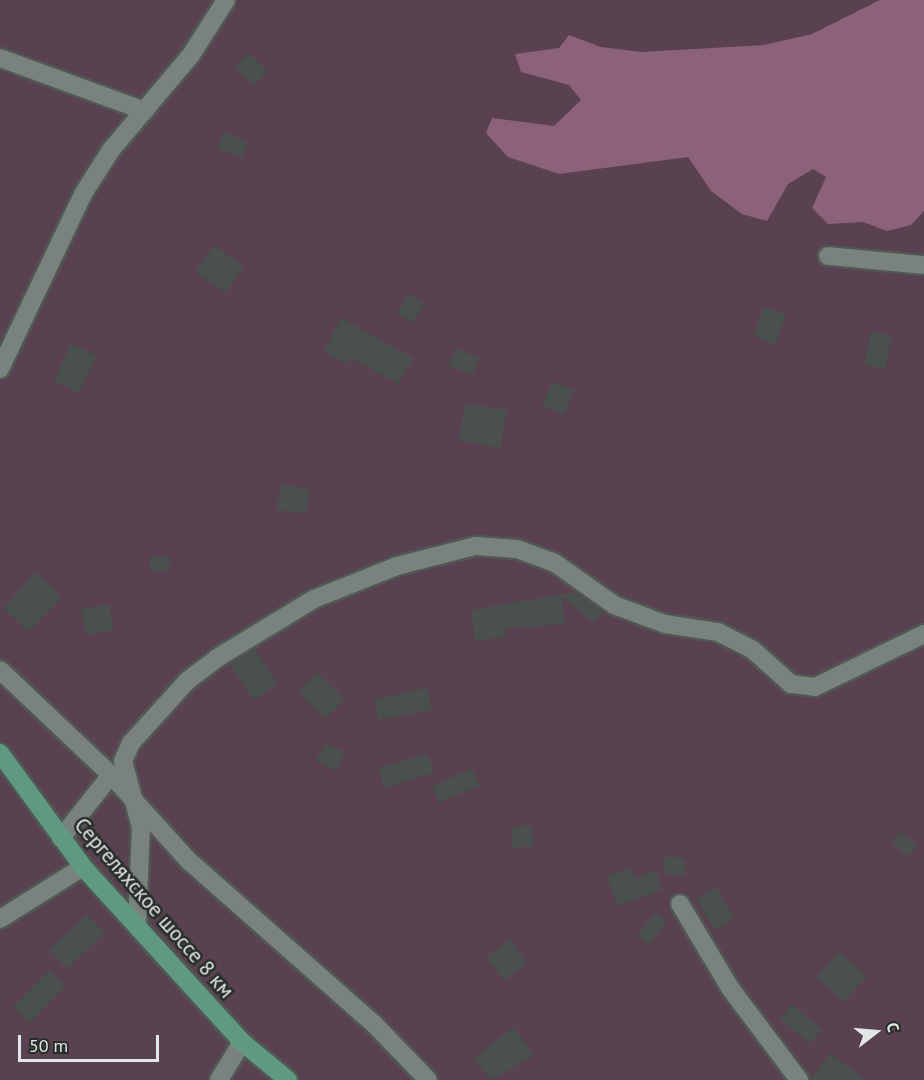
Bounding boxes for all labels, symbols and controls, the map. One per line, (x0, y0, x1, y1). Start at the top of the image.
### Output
street label: Сергеляхское шоссе 8 км (69, 813, 239, 1003)
north arrow (846, 1002, 906, 1062)
text: С (882, 1020, 904, 1034)
scale bar (21, 1023, 162, 1061)
text: 50 m (29, 1034, 68, 1057)

